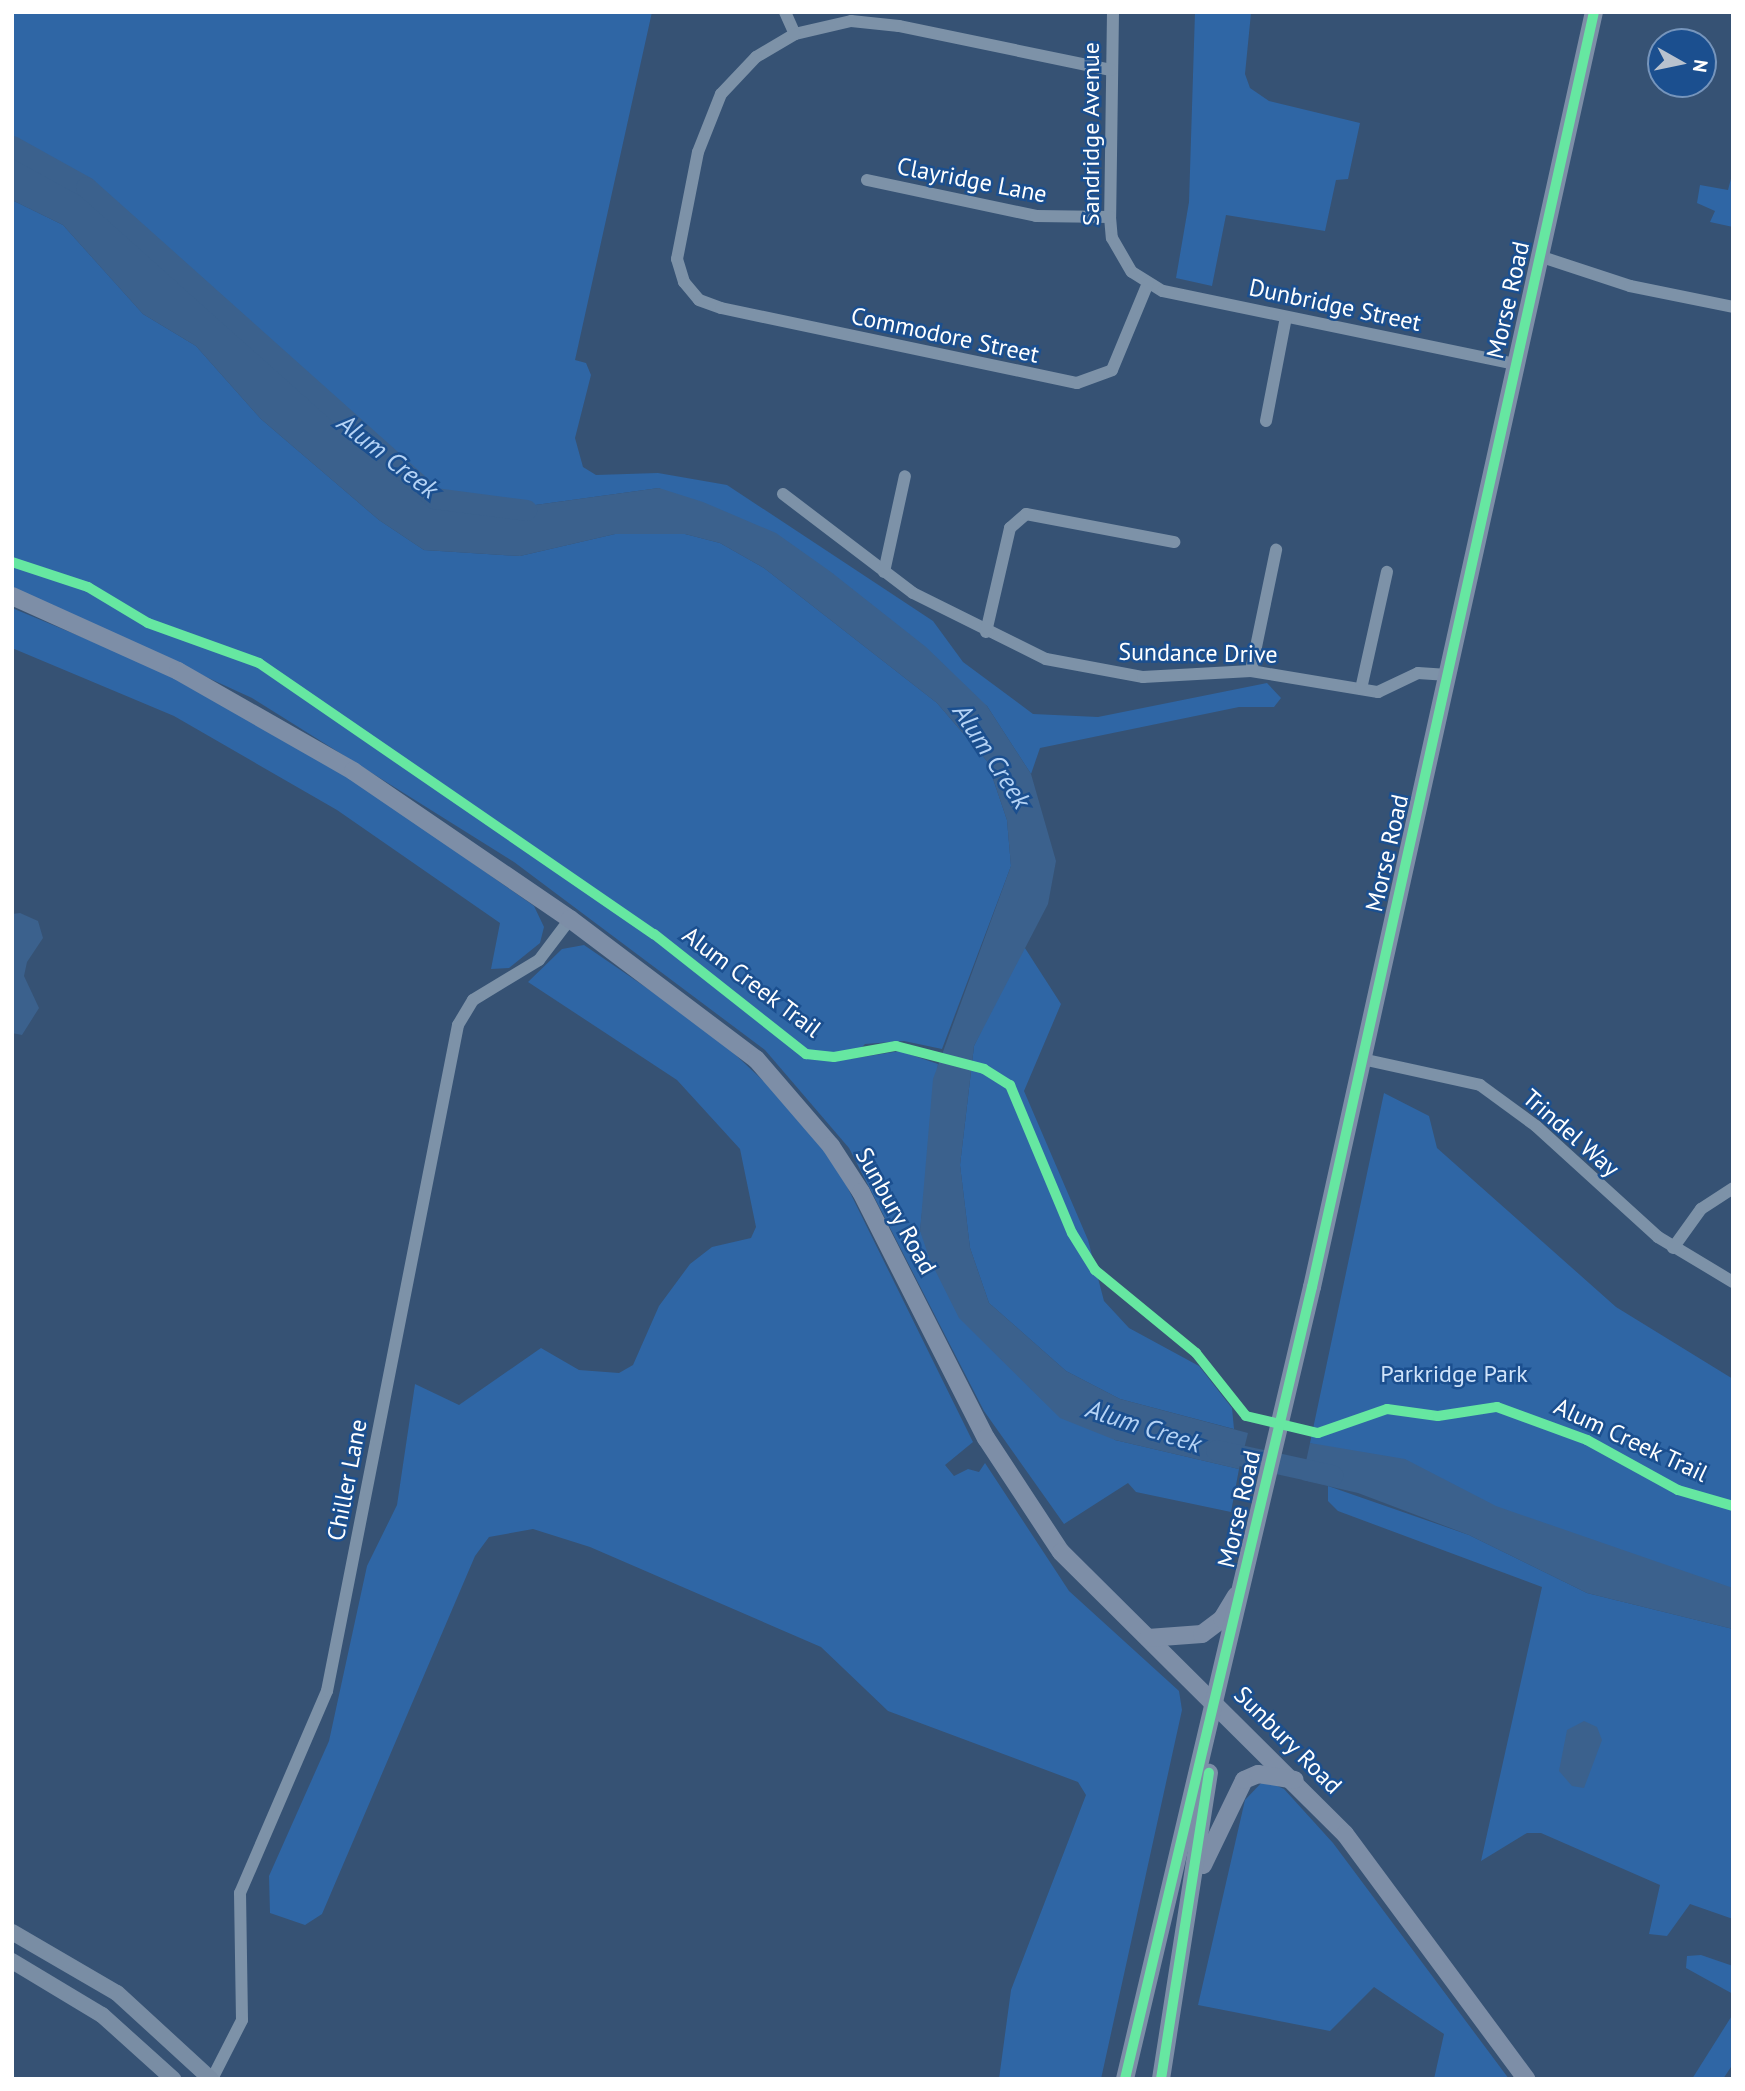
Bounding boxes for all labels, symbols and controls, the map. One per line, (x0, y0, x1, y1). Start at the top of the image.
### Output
north arrow (1647, 28, 1717, 98)
street label: Sandridge Avenue (1077, 42, 1105, 226)
text: N (1688, 58, 1714, 74)
street label: Clayridge Lane (895, 151, 1049, 209)
street label: Morse Road (1481, 239, 1535, 361)
street label: Dunbridge Street (1246, 273, 1424, 337)
street label: Commodore Street (848, 301, 1042, 369)
water label: Alum Creek (331, 407, 445, 505)
street label: Sundance Drive (1118, 637, 1278, 669)
water label: Alum Creek (946, 698, 1038, 814)
street label: Morse Road (1360, 792, 1414, 914)
street label: Alum Creek Trail (676, 920, 828, 1044)
street label: Trindel Way (1517, 1083, 1625, 1183)
street label: Sunbury Road (849, 1142, 943, 1280)
park label: Parkridge Park (1380, 1360, 1528, 1388)
street label: Alum Creek Trail (1549, 1392, 1713, 1488)
water label: Alum Creek (1082, 1393, 1206, 1459)
street label: Chiller Lane (321, 1417, 373, 1543)
street label: Morse Road (1212, 1448, 1266, 1570)
street label: Sunbury Road (1228, 1680, 1348, 1800)

